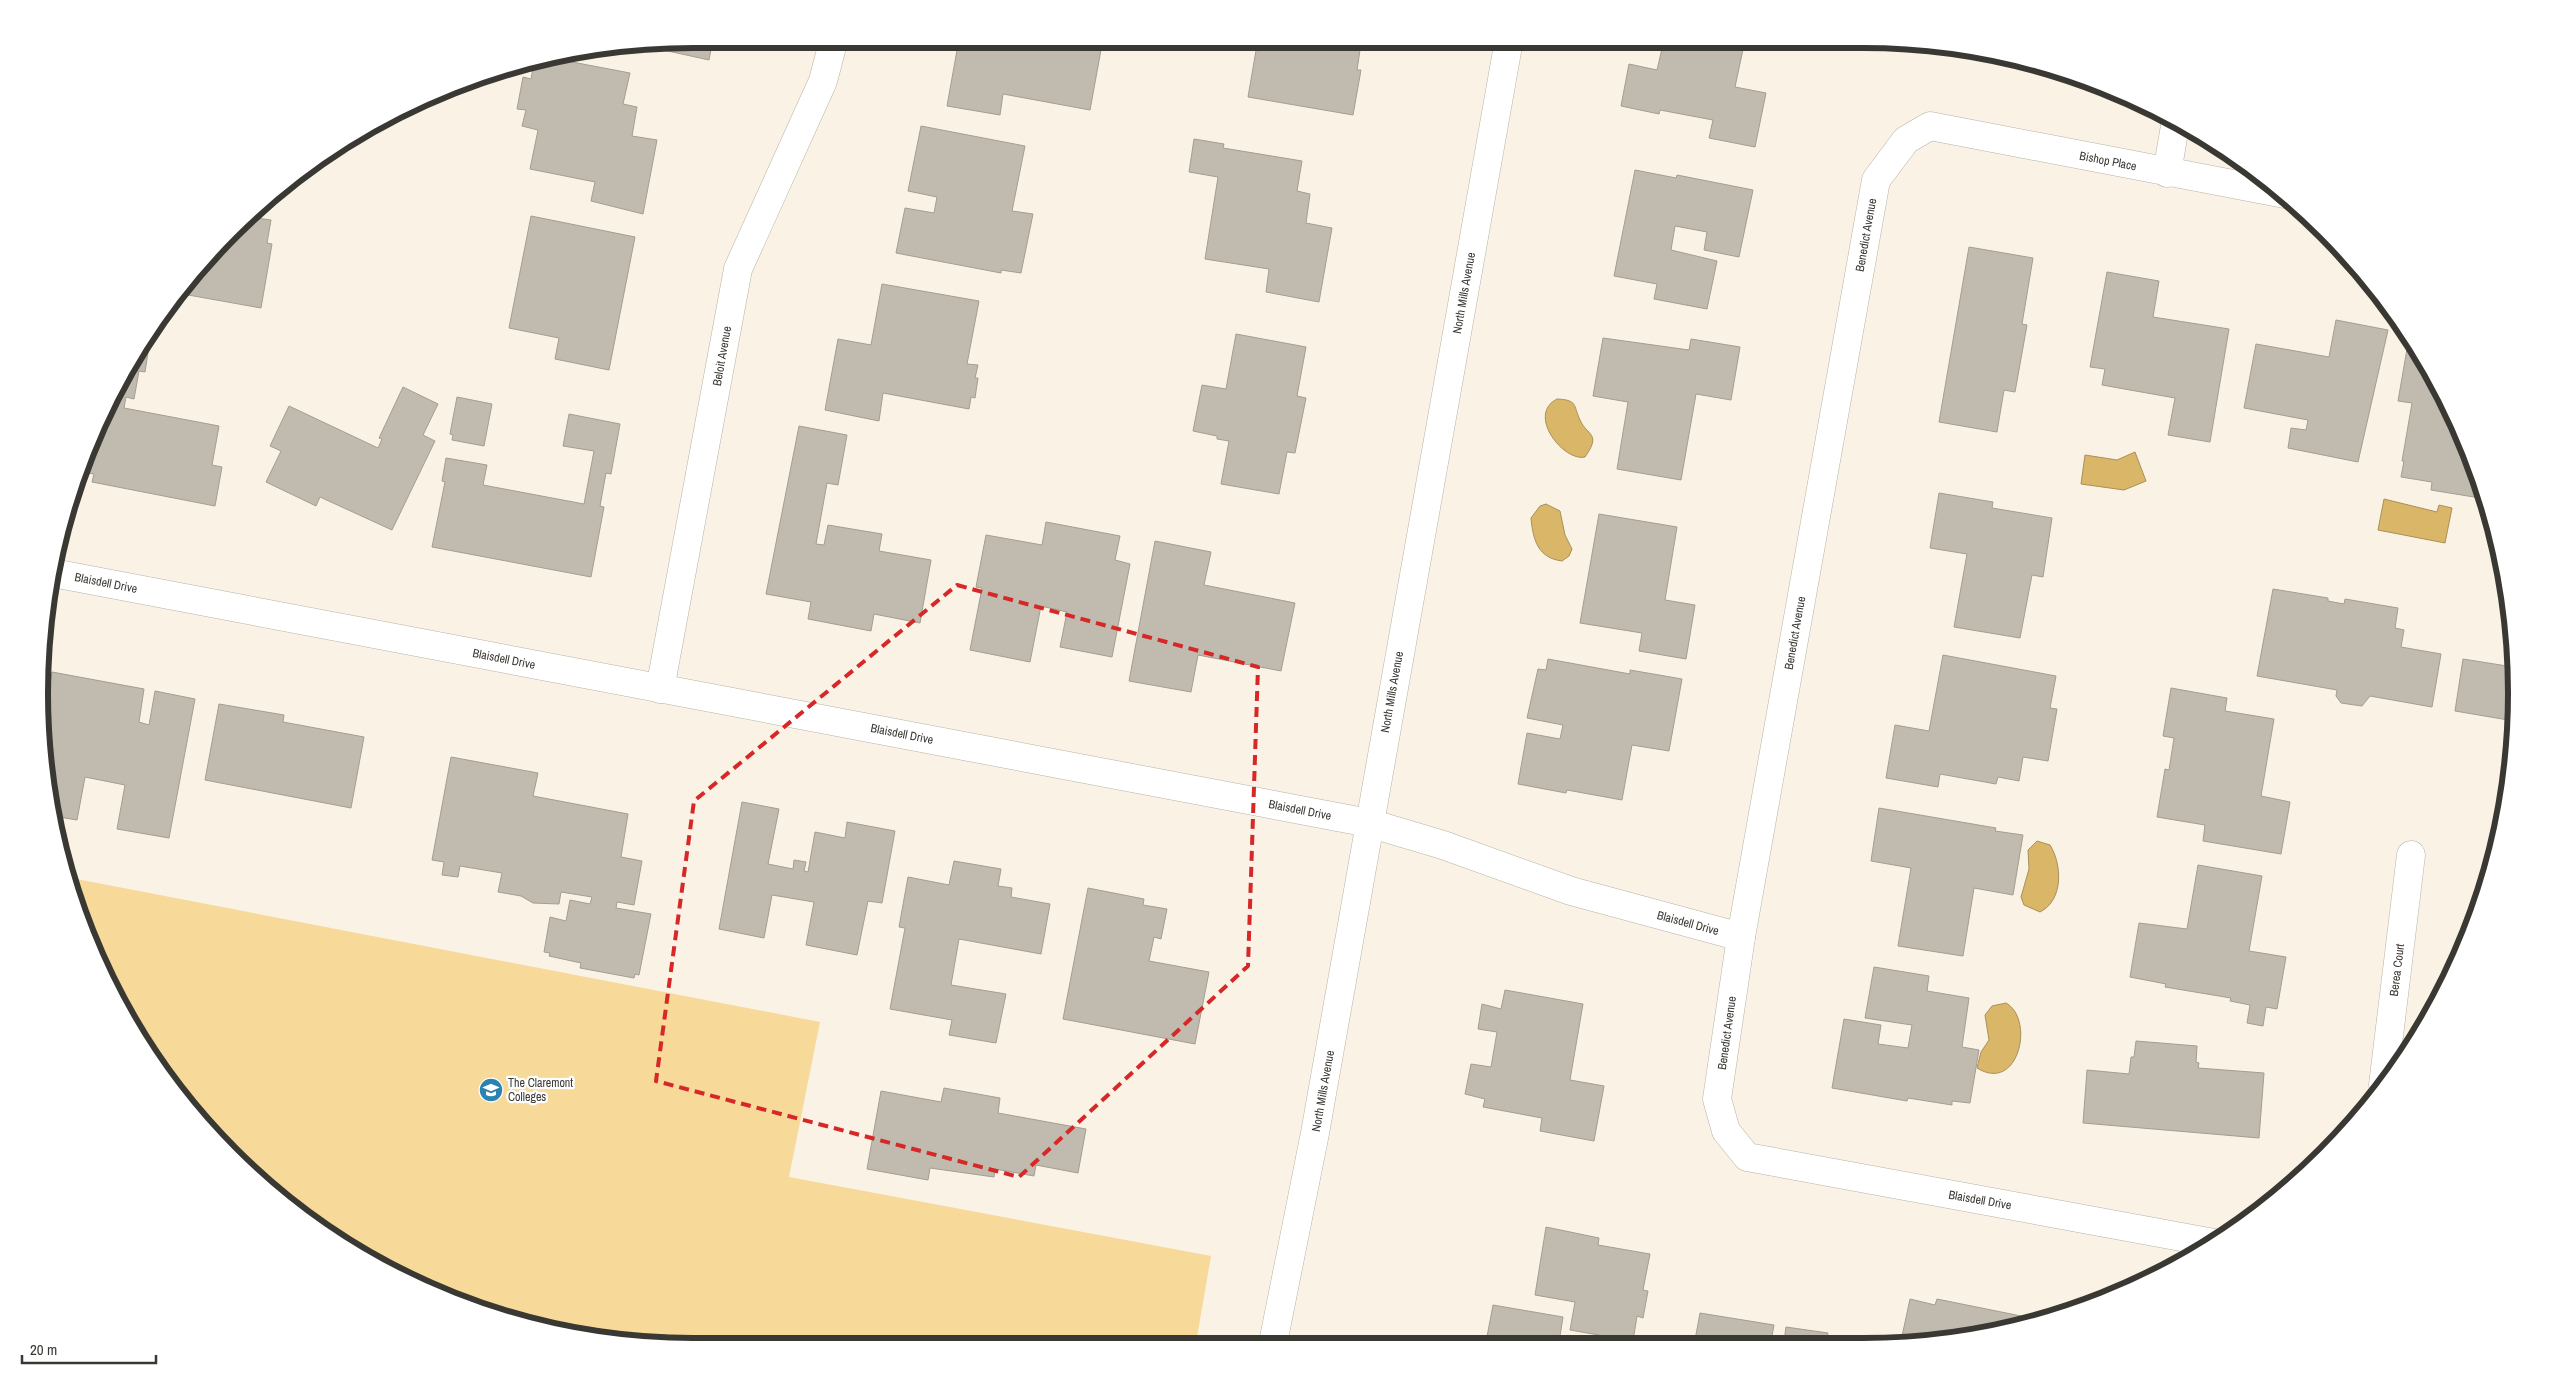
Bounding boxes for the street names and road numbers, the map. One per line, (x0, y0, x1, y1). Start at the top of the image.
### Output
street label: Bishop Place (2078, 148, 2138, 174)
street label: Benedict Avenue (1852, 197, 1880, 273)
street label: North Mills Avenue (1449, 251, 1479, 335)
street label: Beloit Avenue (709, 325, 735, 387)
street label: Blaisdell Drive (73, 569, 139, 597)
street label: Benedict Avenue (1781, 595, 1809, 671)
street label: Blaisdell Drive (471, 645, 537, 673)
street label: North Mills Avenue (1377, 650, 1407, 734)
street label: Blaisdell Drive (869, 720, 935, 748)
street label: Blaisdell Drive (1267, 796, 1333, 824)
street label: Blaisdell Drive (1655, 907, 1721, 939)
street label: Berea Court (2386, 942, 2408, 997)
street label: Benedict Avenue (1714, 995, 1740, 1071)
street label: North Mills Avenue (1308, 1049, 1338, 1133)
street label: Blaisdell Drive (1947, 1187, 2013, 1213)

